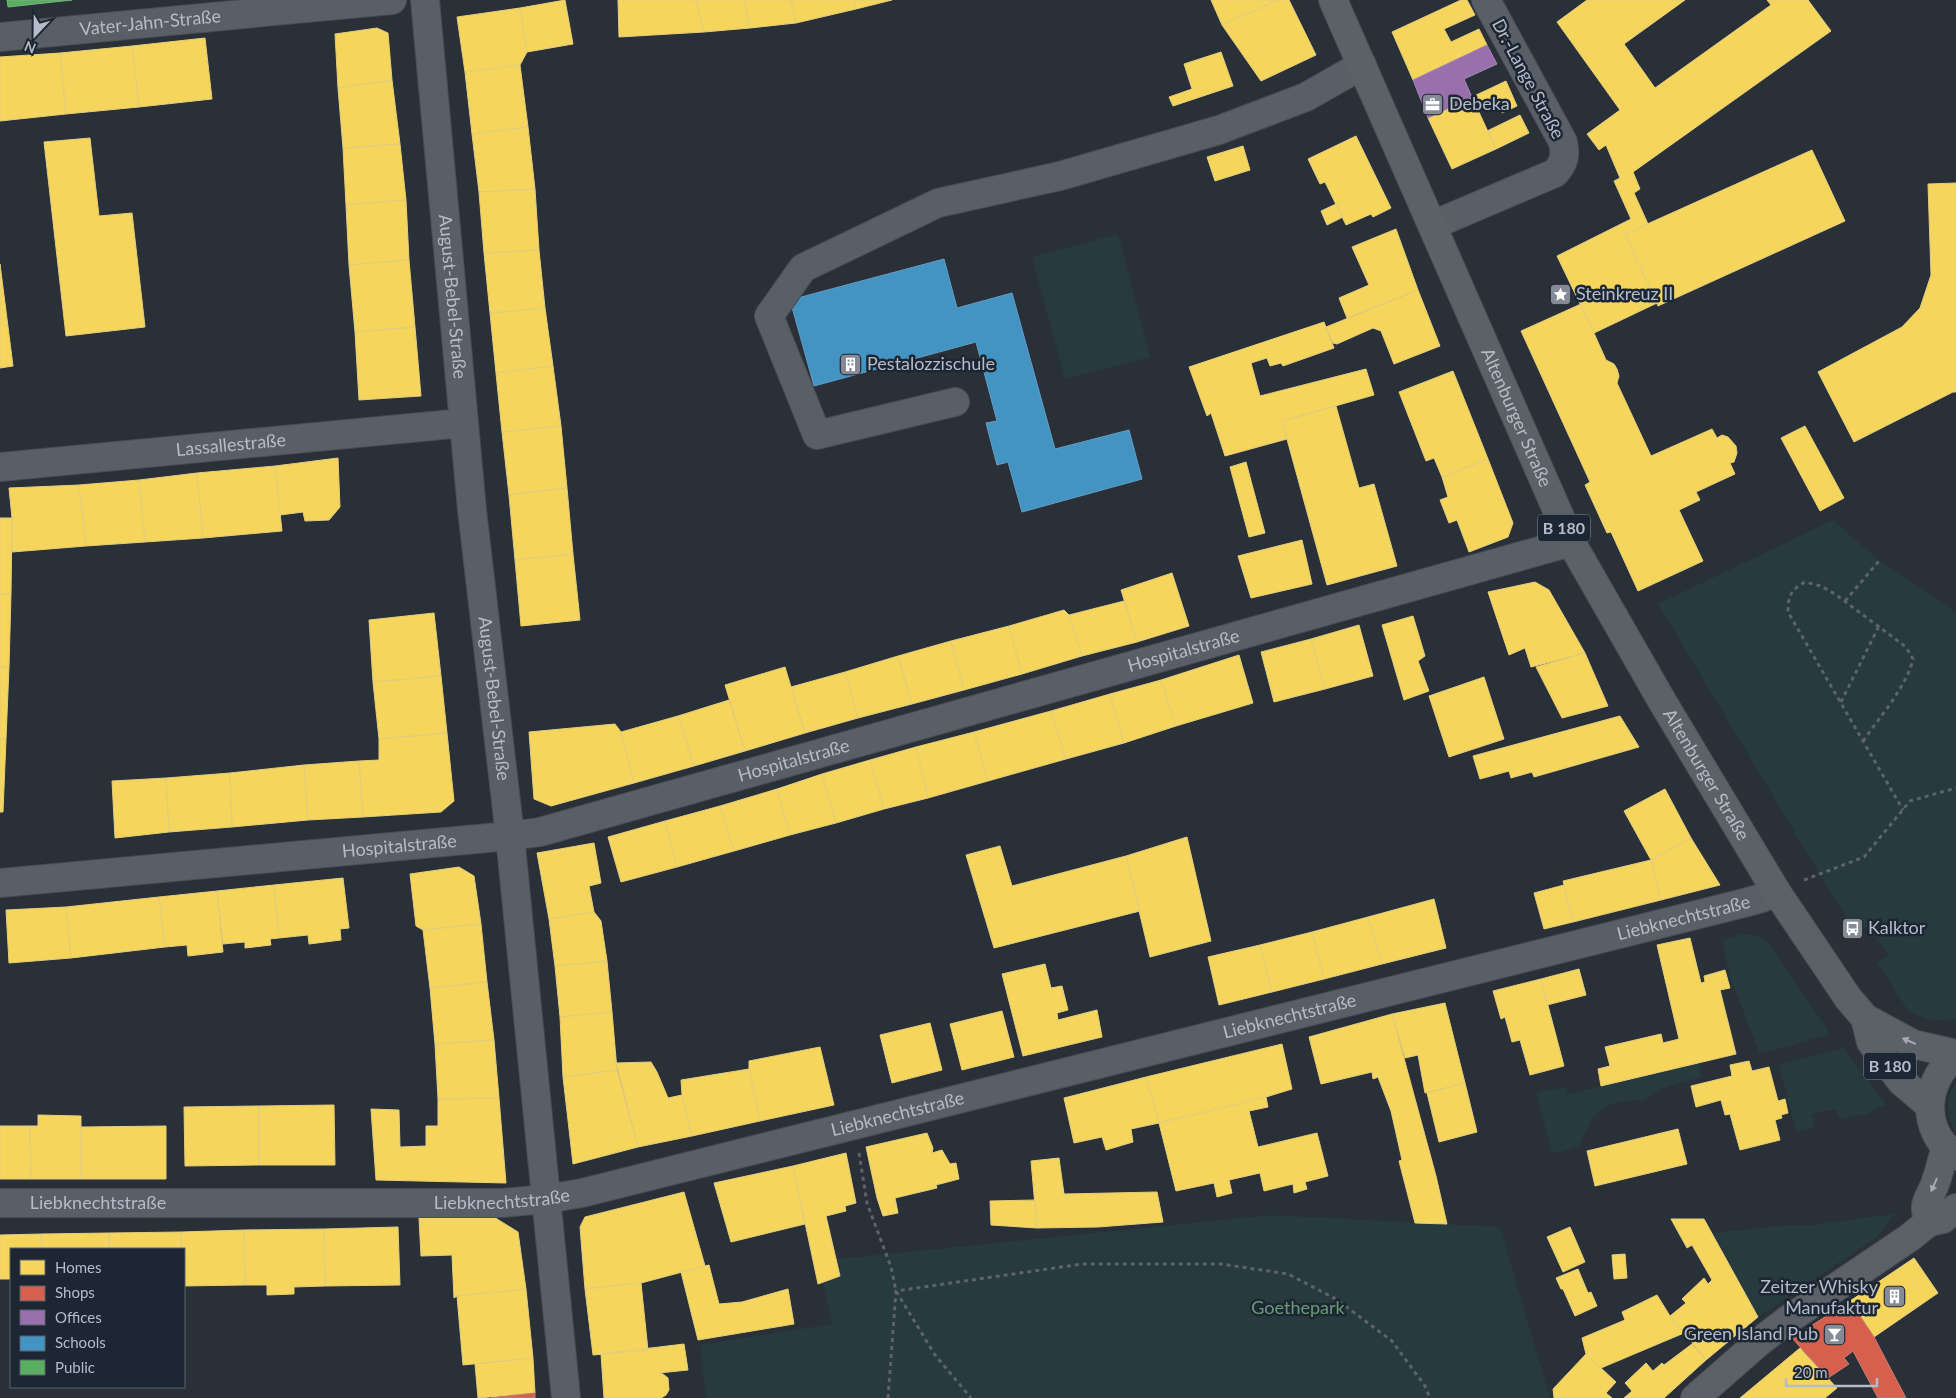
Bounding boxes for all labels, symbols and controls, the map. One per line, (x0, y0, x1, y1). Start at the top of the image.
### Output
street label: Vater-Jahn-Straße (79, 4, 222, 39)
north arrow (10, 10, 60, 60)
street label: Dr.-Lange Straße (1488, 15, 1570, 142)
text: N (22, 38, 38, 57)
office icon: Debeka (1421, 92, 1445, 116)
place label: Debeka (1449, 92, 1510, 114)
street label: August-Bebel-Straße (435, 213, 472, 380)
place icon: Steinkreuz II (1548, 282, 1572, 306)
place label: Steinkreuz II (1576, 282, 1673, 304)
street label: Altenburger Straße (1477, 344, 1557, 490)
building icon: Pestalozzischule (839, 352, 863, 376)
place label: Pestalozzischule (867, 352, 995, 374)
street label: Lassallestraße (175, 428, 287, 460)
road number: B 180 (1538, 514, 1590, 542)
street label: August-Bebel-Straße (474, 615, 515, 782)
street label: Hospitalstraße (1125, 624, 1242, 676)
street label: Altenburger Straße (1659, 704, 1755, 844)
street label: Hospitalstraße (735, 733, 852, 786)
street label: Hospitalstraße (341, 829, 458, 861)
street label: Liebknechtstraße (1614, 890, 1752, 944)
bus stop icon: Kalktor (1840, 916, 1864, 940)
place label: Kalktor (1868, 916, 1926, 938)
street label: Liebknechtstraße (1221, 988, 1358, 1043)
one-way arrow (1902, 1037, 1916, 1045)
road number: B 180 (1864, 1052, 1916, 1080)
street label: Liebknechtstraße (829, 1086, 966, 1140)
one-way arrow (1929, 1178, 1937, 1192)
street label: Liebknechtstraße (434, 1183, 571, 1213)
street label: Liebknechtstraße (30, 1191, 166, 1213)
legend (10, 1248, 185, 1388)
text: Homes (55, 1258, 101, 1276)
place label: Zeitzer Whisky Manufaktur (1760, 1275, 1879, 1318)
text: Shops (55, 1283, 95, 1301)
building icon: Zeitzer Whisky Manufaktur (1882, 1285, 1906, 1309)
park label: Goethepark (1251, 1296, 1346, 1318)
text: Offices (55, 1308, 102, 1326)
place label: Green Island Pub (1684, 1322, 1818, 1344)
bar icon: Green Island Pub (1822, 1322, 1846, 1346)
text: Schools (55, 1333, 106, 1351)
scale bar (1786, 1356, 1877, 1388)
text: Public (55, 1358, 95, 1376)
text: 20 m (1794, 1363, 1828, 1381)

